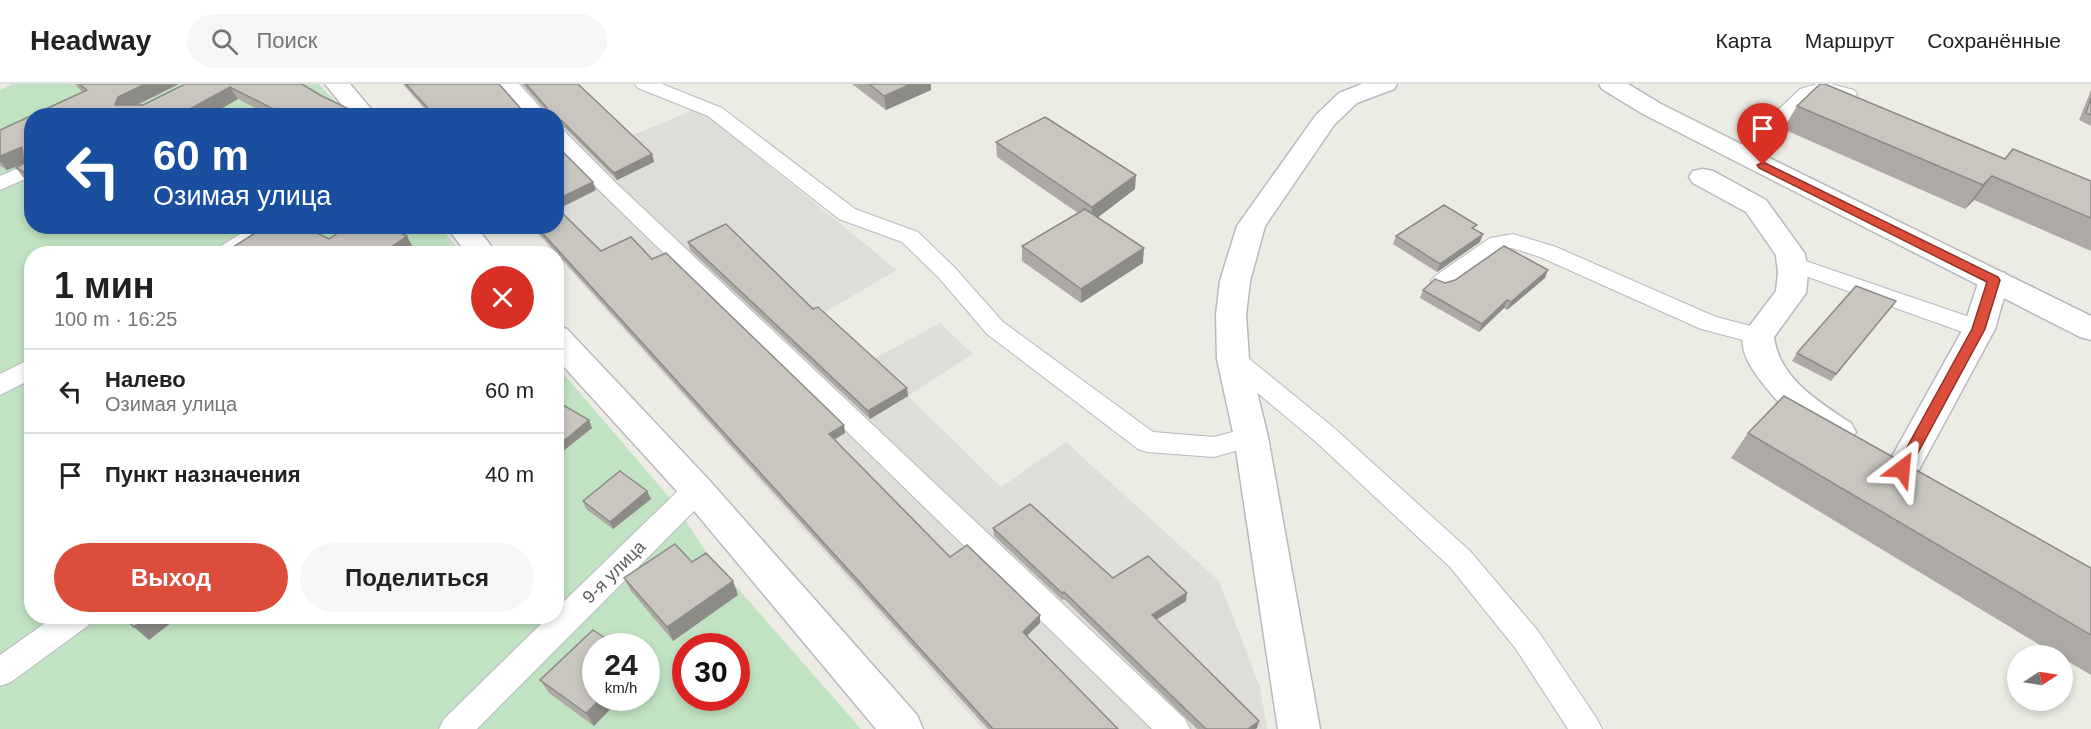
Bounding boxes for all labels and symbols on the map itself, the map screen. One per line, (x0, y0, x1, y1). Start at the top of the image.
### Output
pin (1737, 103, 1788, 165)
position arrow (1870, 437, 1934, 501)
street label: 9-я улица (579, 536, 650, 607)
speed limit sign: 30 (672, 633, 750, 711)
north arrow (2007, 645, 2073, 711)

